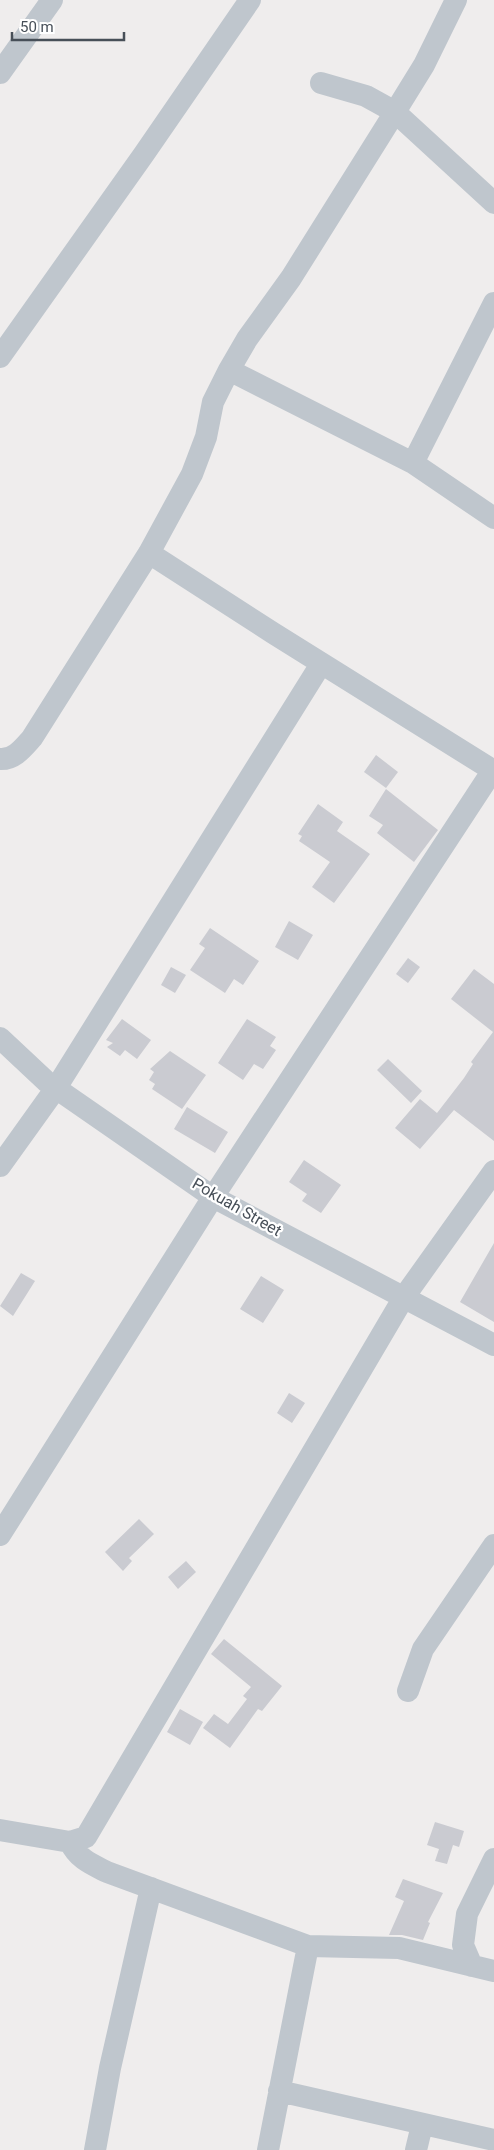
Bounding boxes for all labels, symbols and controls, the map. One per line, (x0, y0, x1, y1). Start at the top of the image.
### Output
scale bar (12, 10, 125, 42)
text: 50 m (20, 18, 54, 36)
street label: Pokuah Street (189, 1174, 285, 1240)

